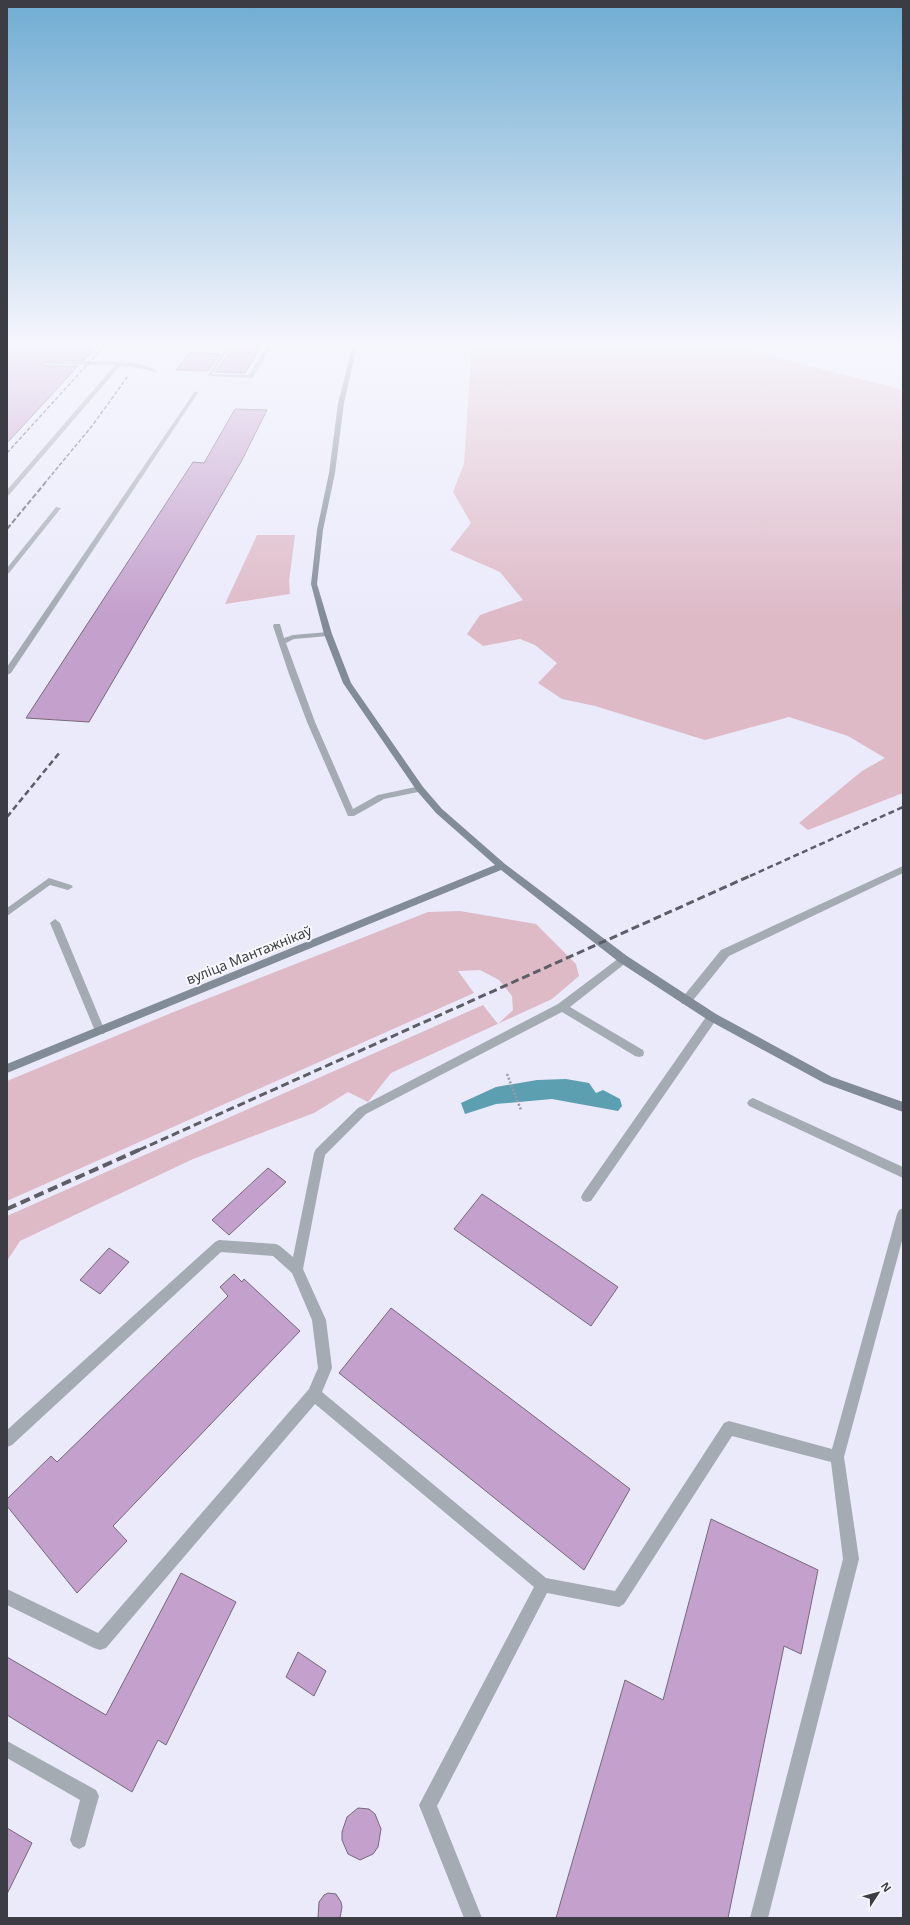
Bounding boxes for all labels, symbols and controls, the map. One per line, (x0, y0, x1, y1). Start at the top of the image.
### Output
street label: вуліца Мантажнікаў (183, 920, 315, 988)
north arrow (858, 1873, 898, 1913)
text: N (878, 1879, 895, 1895)

